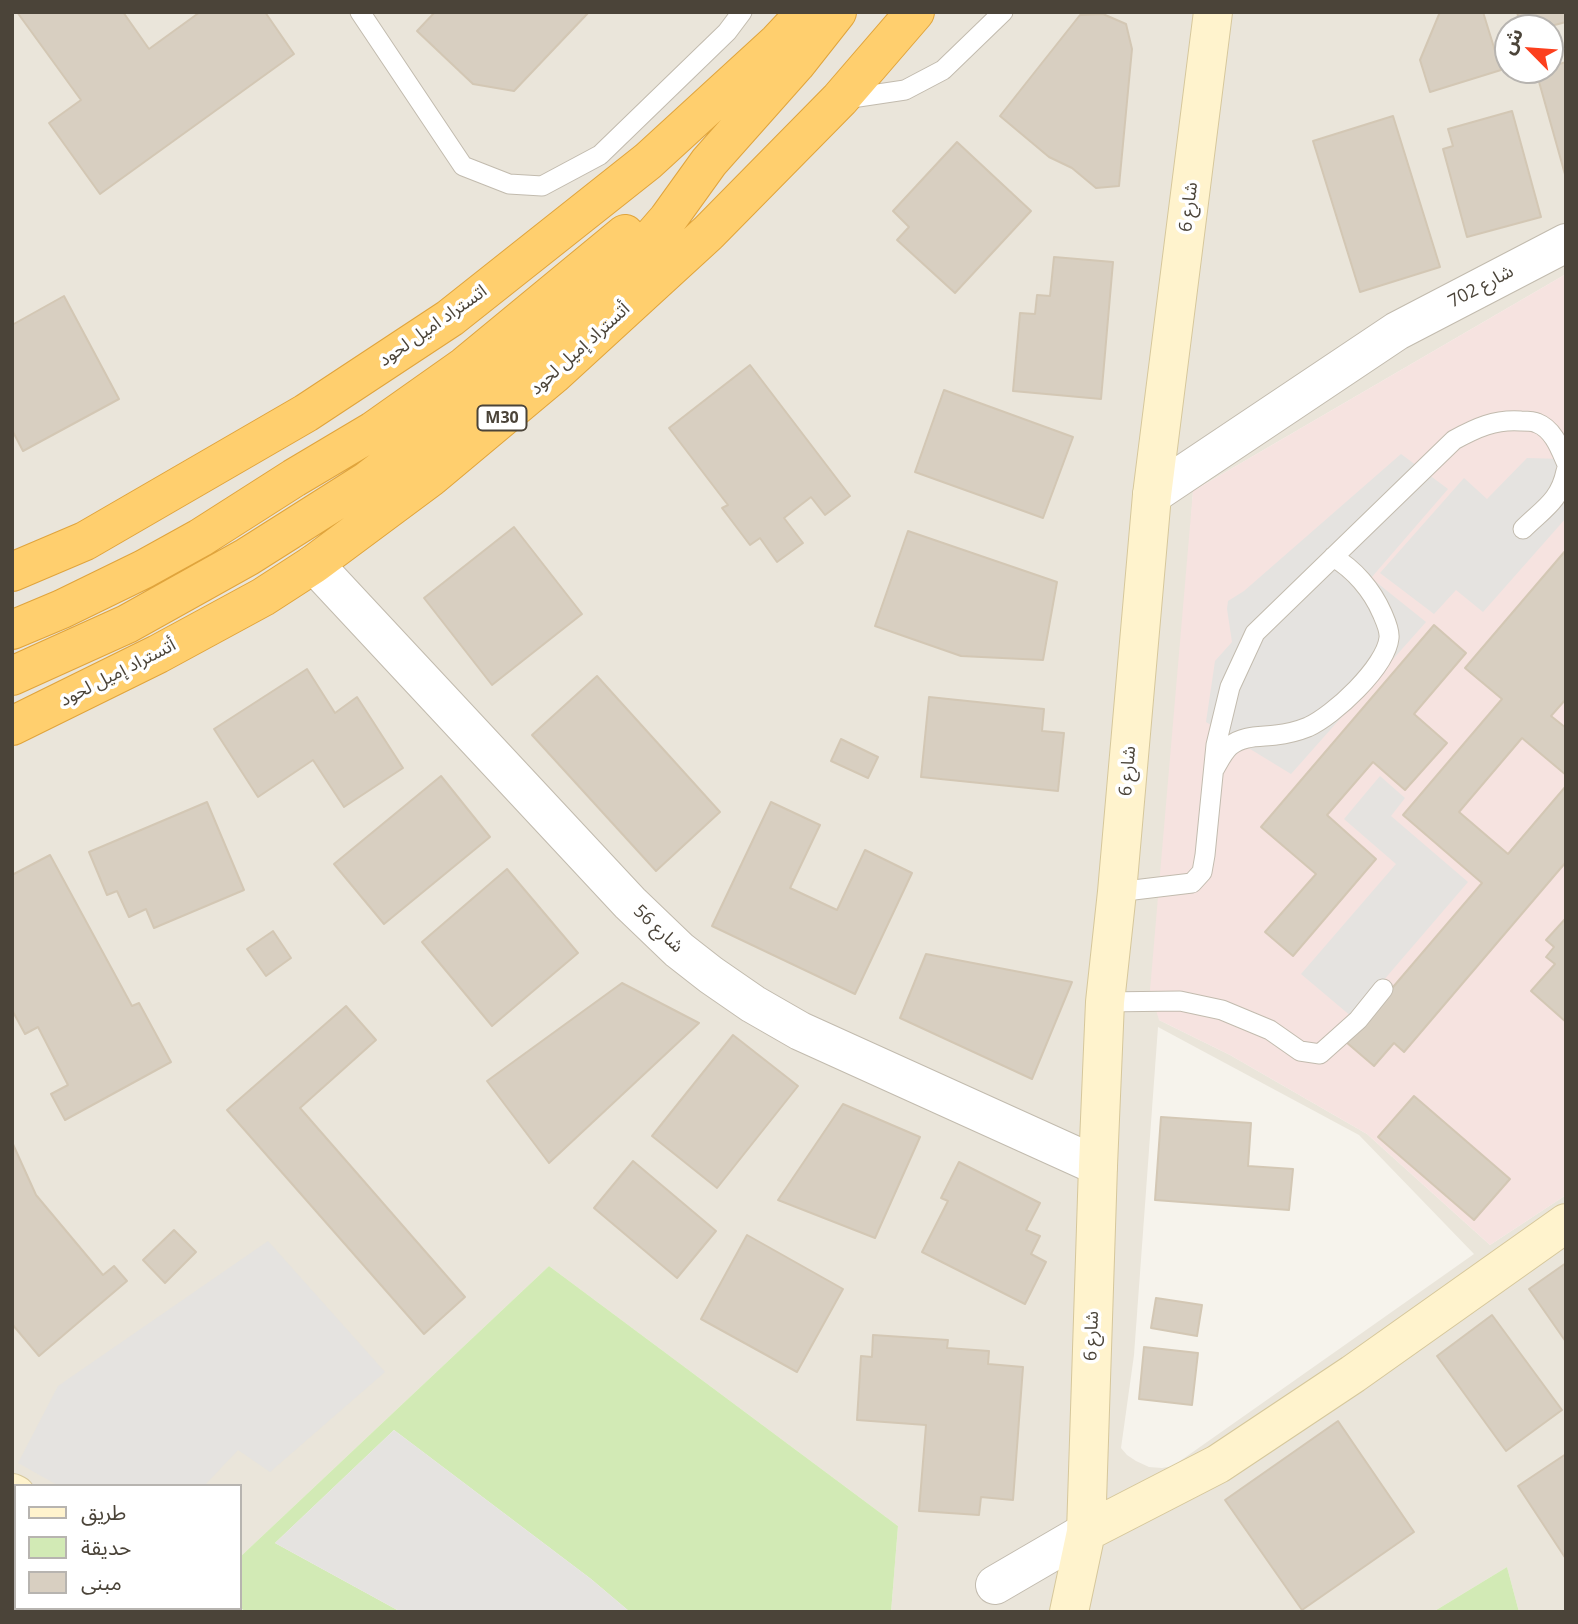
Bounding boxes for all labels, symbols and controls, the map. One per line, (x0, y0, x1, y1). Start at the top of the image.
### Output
north arrow (1494, 14, 1564, 84)
text: ش (1494, 24, 1529, 58)
street label: شارع 6 (1175, 181, 1203, 233)
street label: شارع 702 (1445, 261, 1517, 313)
street label: اتستراد اميل لحود (375, 281, 491, 371)
street label: أتستراد إميل لحود (525, 298, 635, 400)
road number: M30 (477, 406, 526, 430)
street label: أتستراد إميل لحود (56, 634, 180, 712)
street label: شارع 6 (1115, 745, 1141, 797)
street label: شارع 56 (629, 901, 687, 957)
street label: شارع 6 (1080, 1311, 1104, 1361)
legend (14, 1484, 242, 1610)
text: طريق (81, 1498, 126, 1526)
text: حديقة (81, 1533, 131, 1561)
text: مبنى (81, 1568, 122, 1596)

